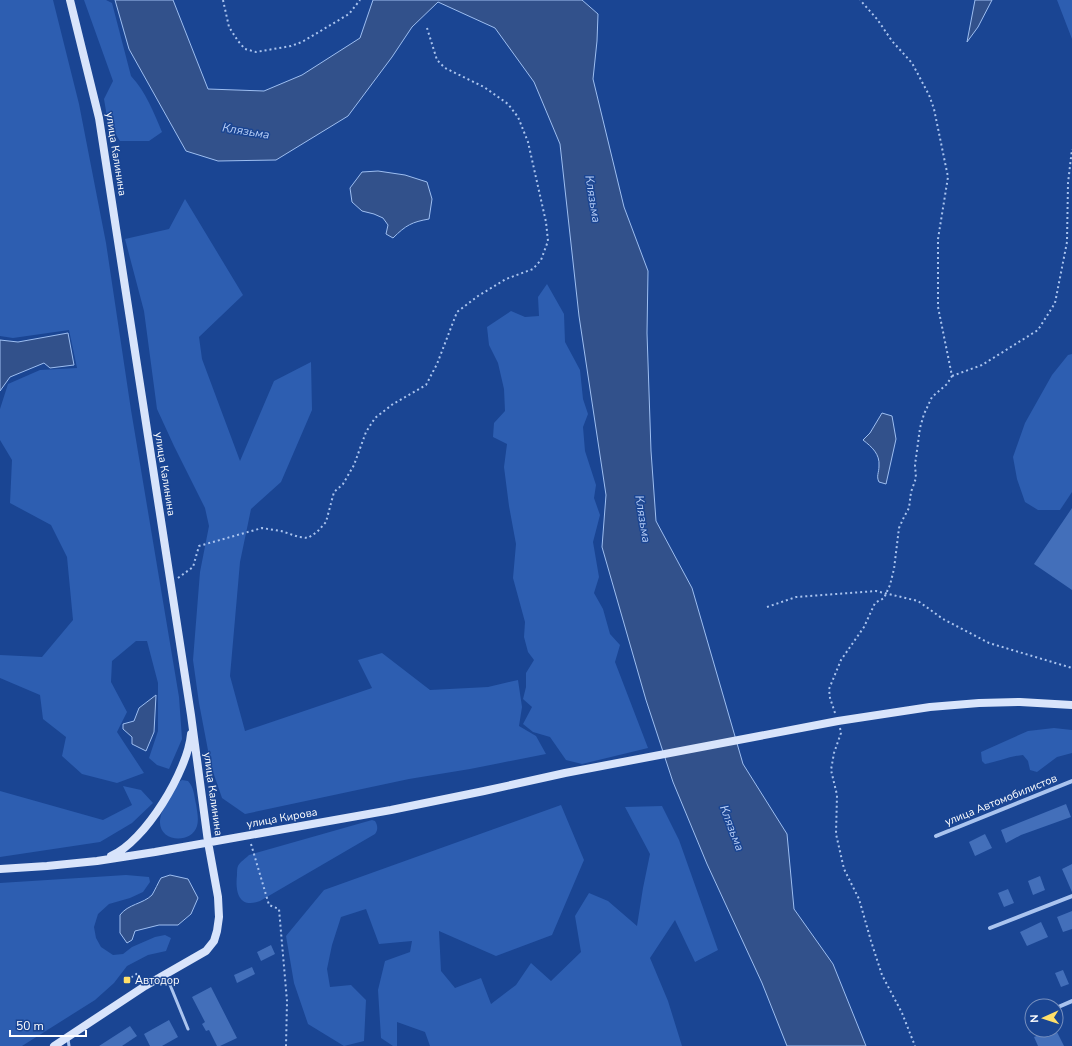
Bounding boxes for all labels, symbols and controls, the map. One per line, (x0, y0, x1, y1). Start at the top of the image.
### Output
street label: улица Калинина (102, 111, 130, 197)
water label: Клязьма (221, 119, 271, 143)
water label: Клязьма (581, 174, 605, 224)
street label: улица Калинина (151, 431, 179, 517)
water label: Клязьма (631, 494, 655, 544)
street label: улица Калинина (200, 751, 226, 837)
street label: улица Автомобилистов (943, 771, 1059, 829)
water label: Клязьма (716, 803, 748, 853)
street label: улица Кирова (245, 804, 319, 832)
place label: Автодор (135, 973, 180, 988)
marker: Автодор (122, 975, 132, 985)
north arrow (1024, 998, 1064, 1038)
scale bar (10, 1012, 86, 1038)
text: N (1027, 1014, 1042, 1023)
text: 50 m (16, 1018, 44, 1034)

